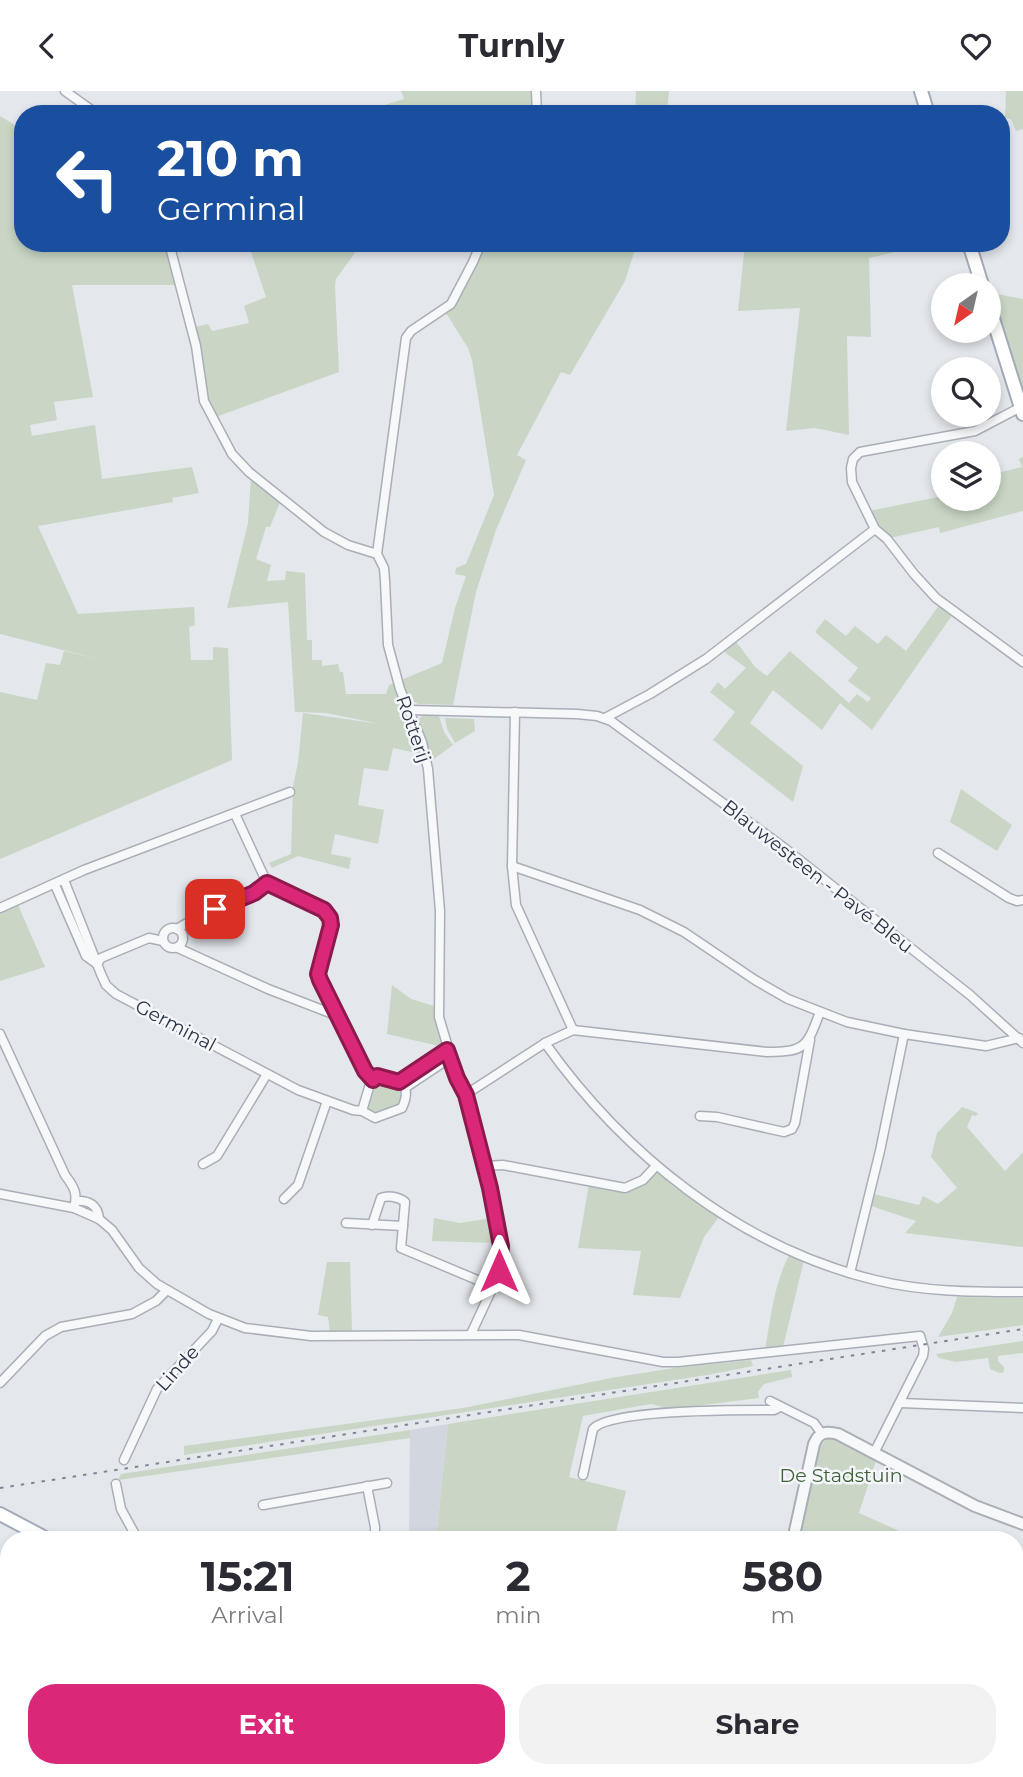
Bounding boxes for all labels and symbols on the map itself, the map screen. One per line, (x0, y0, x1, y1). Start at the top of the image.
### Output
north arrow (931, 273, 1001, 343)
street label: Rotterij (391, 692, 436, 766)
street label: Blauwesteen - Pavé Bleu (718, 795, 918, 958)
pin (185, 879, 245, 939)
street label: Germinal (131, 995, 220, 1056)
position arrow (462, 1234, 536, 1308)
street label: Linde (151, 1341, 204, 1396)
park label: De Stadstuin (780, 1464, 902, 1487)

